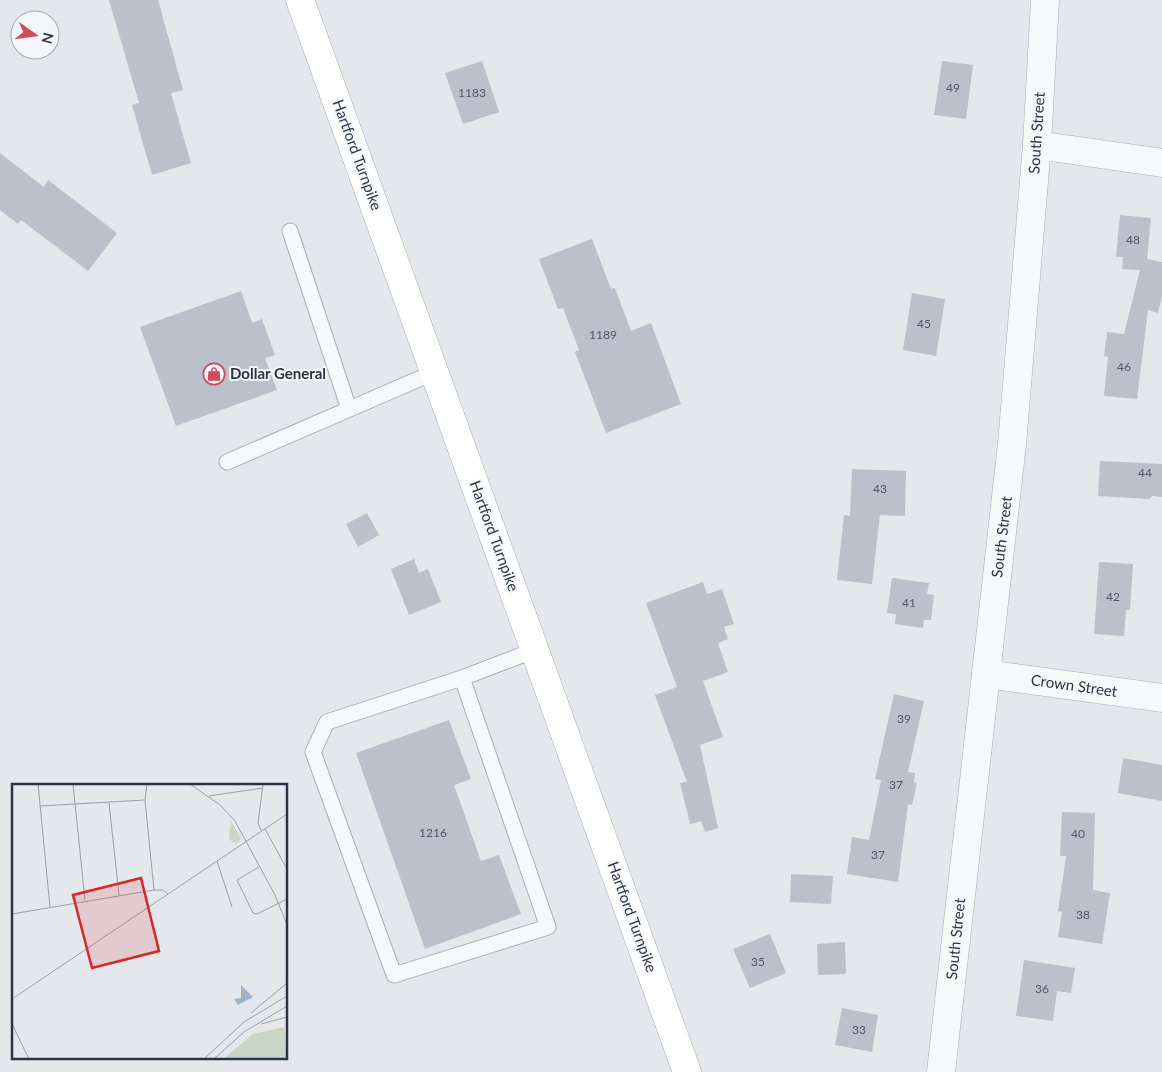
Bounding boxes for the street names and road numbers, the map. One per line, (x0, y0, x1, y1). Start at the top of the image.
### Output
street label: South Street (1024, 91, 1048, 174)
street label: Hartford Turnpike (330, 97, 386, 212)
street label: Hartford Turnpike (467, 478, 523, 593)
street label: South Street (987, 494, 1015, 579)
street label: Crown Street (1030, 670, 1119, 700)
street label: Hartford Turnpike (605, 859, 661, 974)
street label: South Street (942, 897, 968, 981)

